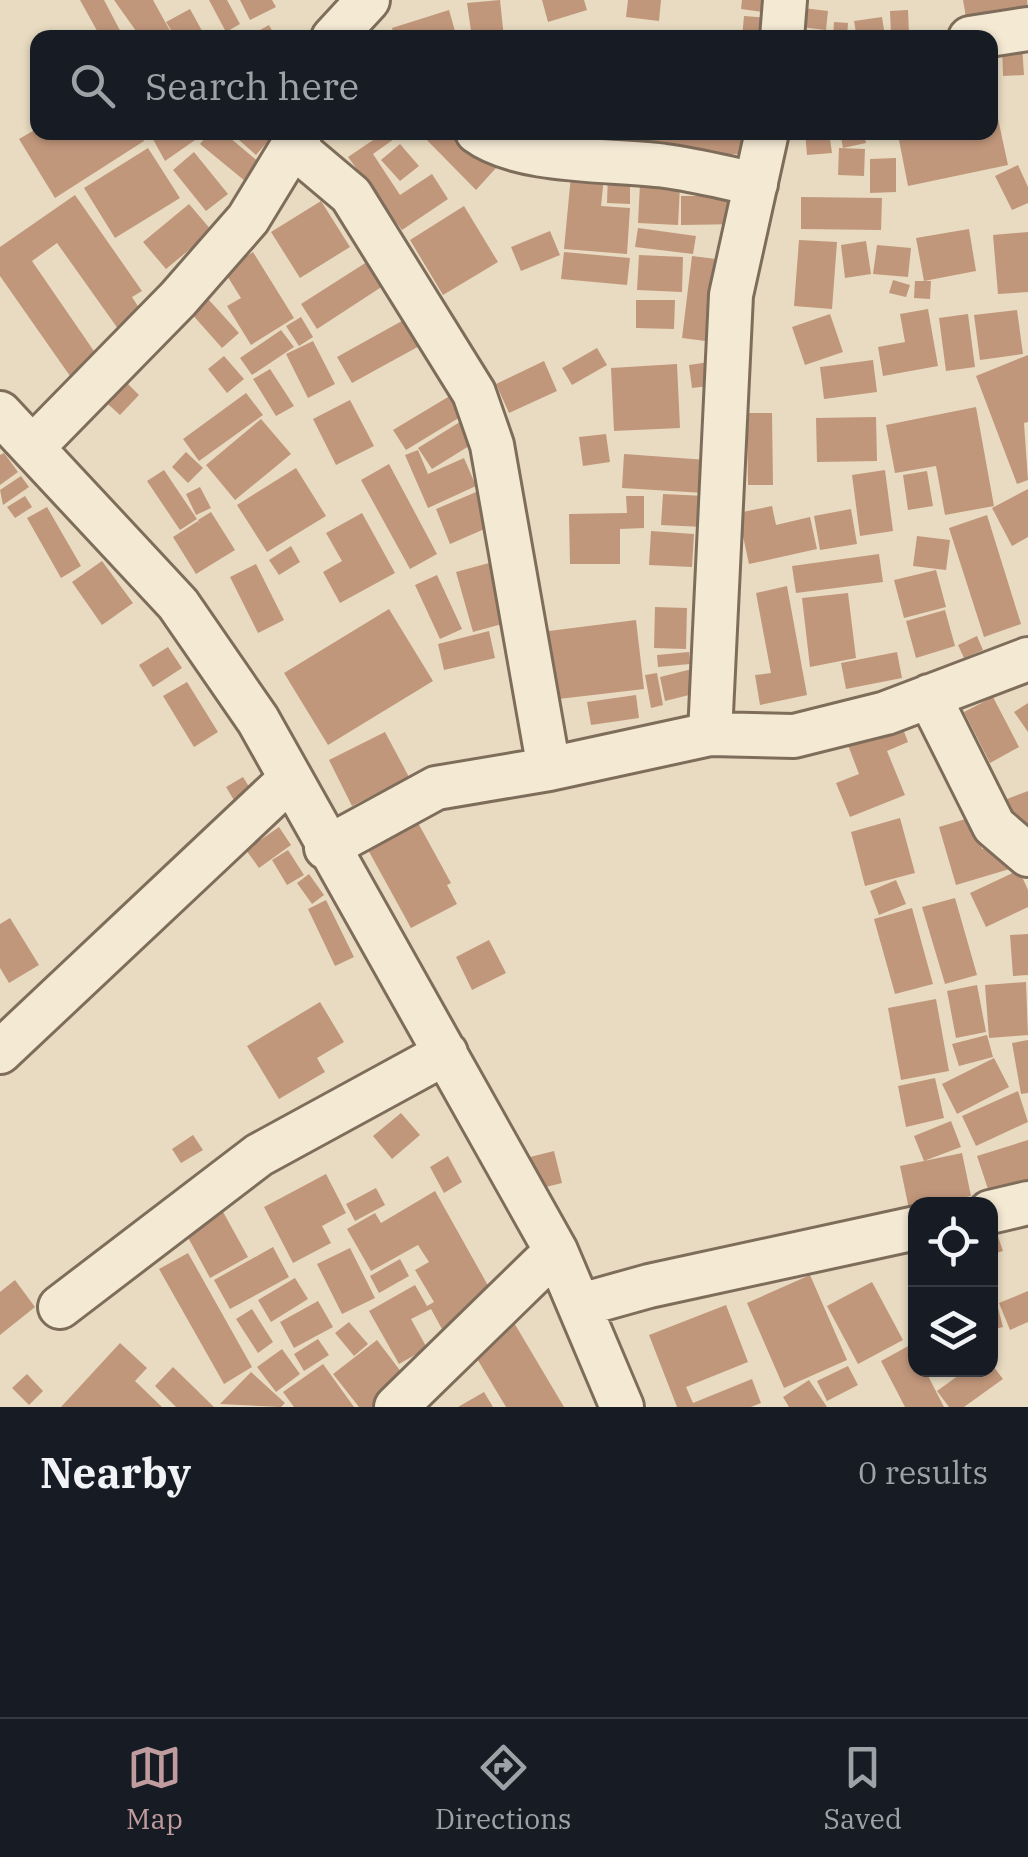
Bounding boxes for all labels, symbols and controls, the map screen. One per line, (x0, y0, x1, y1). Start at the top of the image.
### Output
search box (30, 30, 998, 140)
icon: search (65, 58, 120, 113)
text: Search here (145, 61, 359, 110)
map controls (908, 1197, 998, 1377)
button: locate (908, 1197, 998, 1287)
button: layers (908, 1287, 998, 1377)
text: Nearby (40, 1445, 191, 1500)
text: 0 results (858, 1451, 988, 1493)
tab: Map (126, 1740, 183, 1837)
tab: Directions (435, 1740, 572, 1837)
tab: Saved (824, 1740, 902, 1837)

